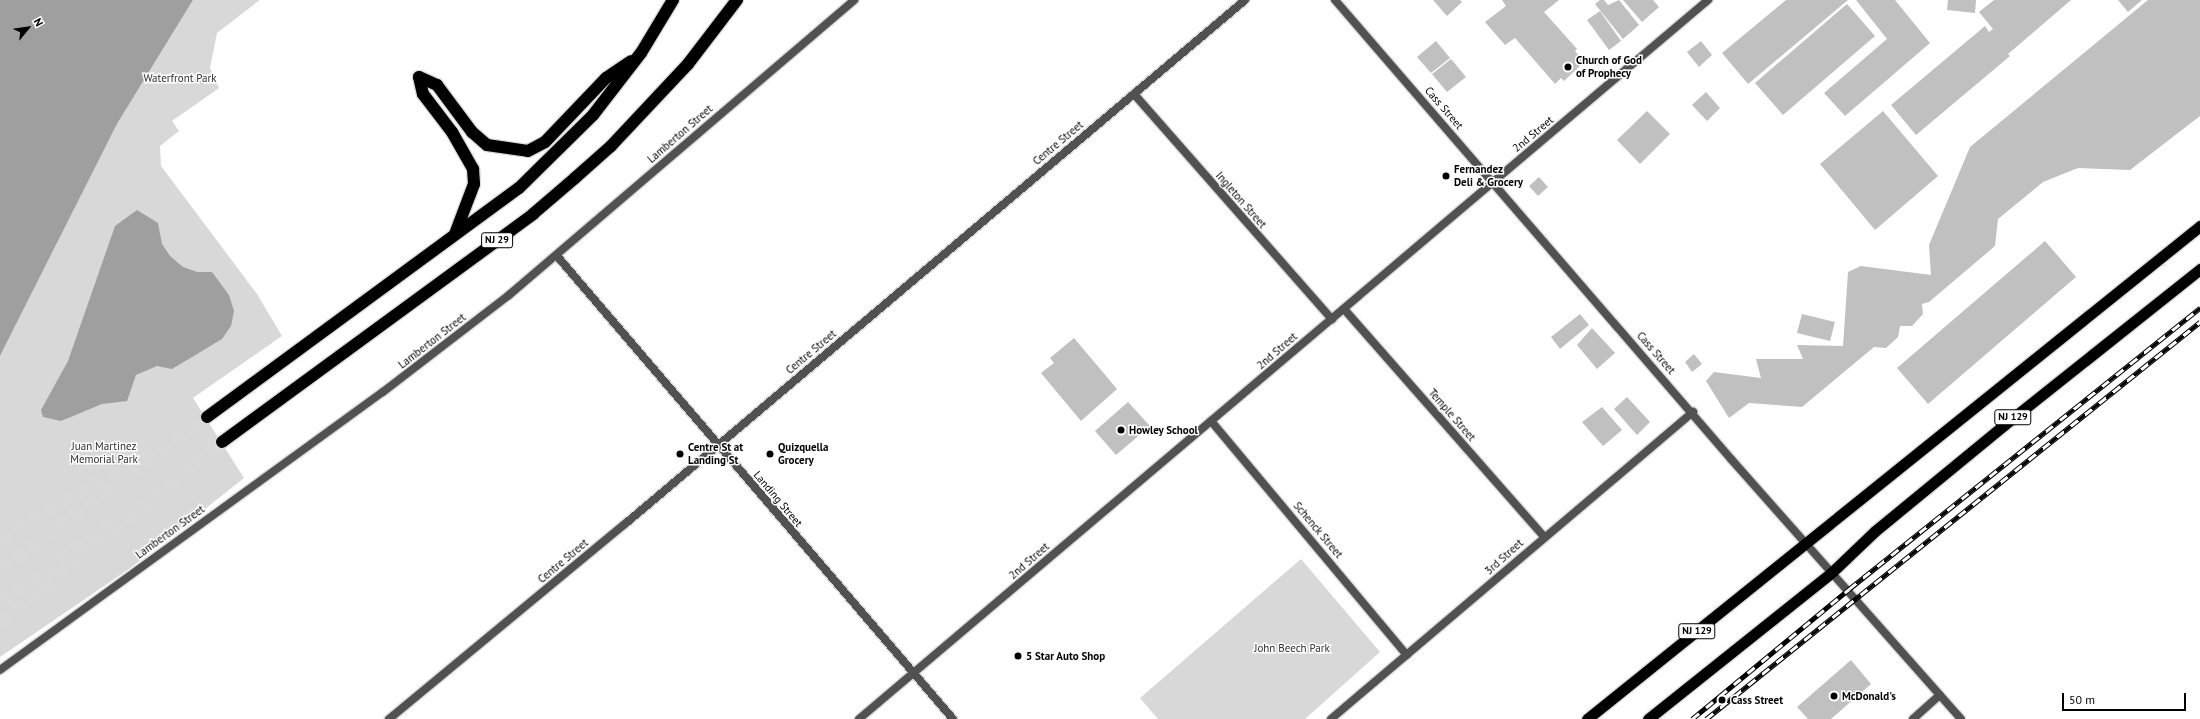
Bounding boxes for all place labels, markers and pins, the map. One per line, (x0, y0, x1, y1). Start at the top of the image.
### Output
place label: Church of God of Prophecy (1576, 54, 1642, 80)
marker: Church of God of Prophecy (1563, 62, 1573, 72)
place label: Fernandez Deli & Grocery (1454, 163, 1523, 189)
marker: Fernandez Deli & Grocery (1441, 171, 1451, 181)
place label: Howley School (1129, 423, 1198, 437)
marker: Howley School (1116, 425, 1126, 435)
place label: Centre St at Landing St (688, 441, 743, 467)
place label: Quizquella Grocery (778, 441, 829, 467)
marker: Centre St at Landing St (675, 449, 685, 459)
marker: Quizquella Grocery (765, 449, 775, 459)
place label: 5 Star Auto Shop (1026, 649, 1106, 663)
marker: 5 Star Auto Shop (1013, 651, 1023, 661)
place label: McDonald's (1842, 689, 1896, 703)
marker: McDonald's (1829, 691, 1839, 701)
place label: Cass Street (1731, 693, 1783, 707)
marker: Cass Street (1716, 694, 1728, 706)

